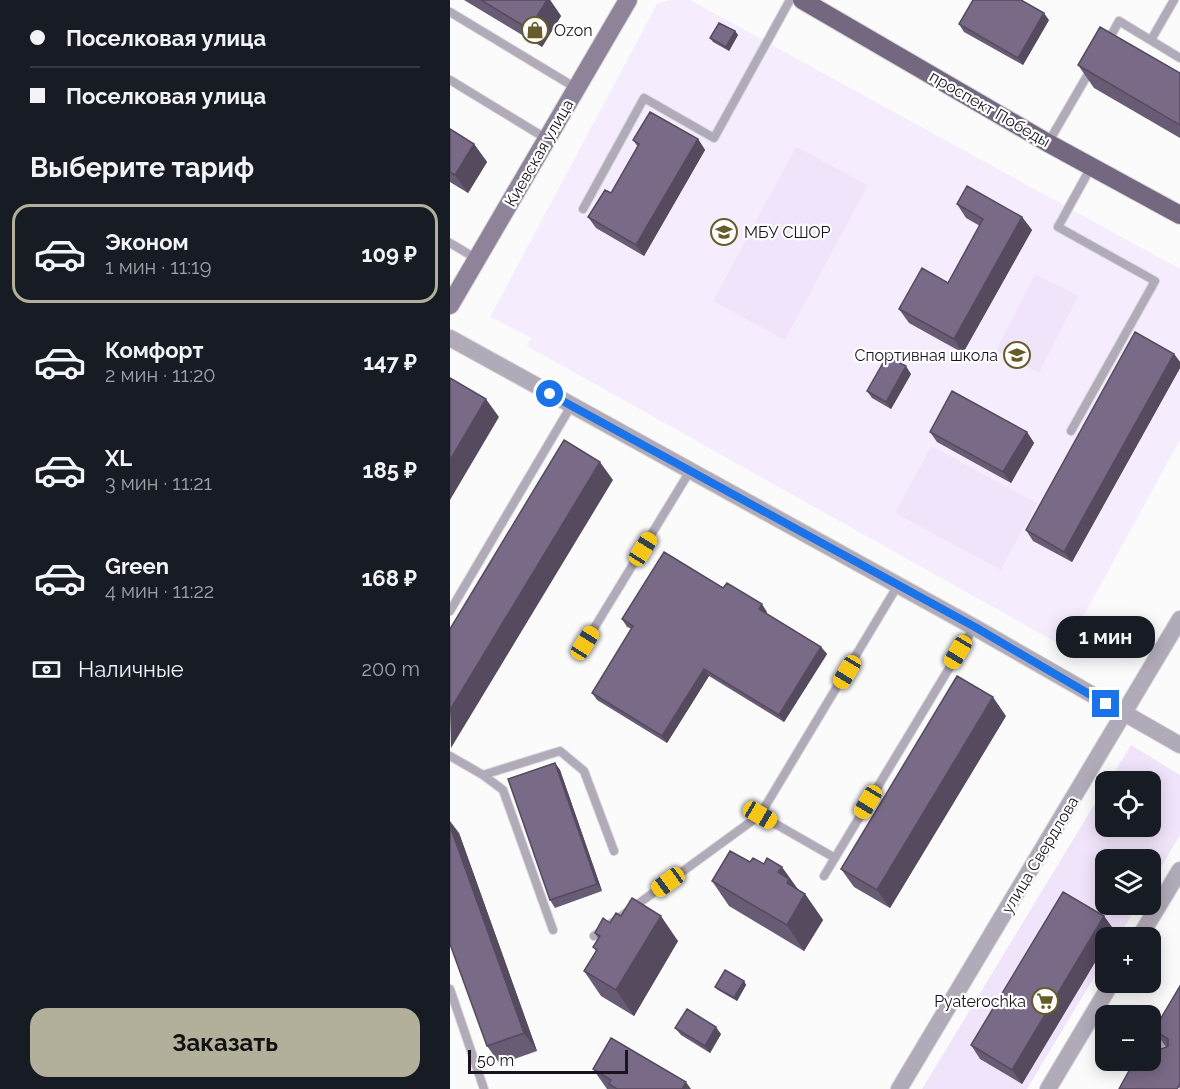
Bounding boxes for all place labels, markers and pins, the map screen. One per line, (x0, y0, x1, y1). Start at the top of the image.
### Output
shop icon: Ozon (520, 15, 550, 45)
place label: Ozon (554, 21, 593, 40)
school or university icon: МБУ СШОР (709, 217, 739, 247)
place label: МБУ СШОР (744, 223, 831, 242)
school or university icon: Спортивная школа (1002, 340, 1032, 370)
place label: Спортивная школа (854, 346, 998, 365)
supermarket icon: Pyaterochka (1030, 986, 1060, 1016)
place label: Pyaterochka (934, 992, 1026, 1011)

